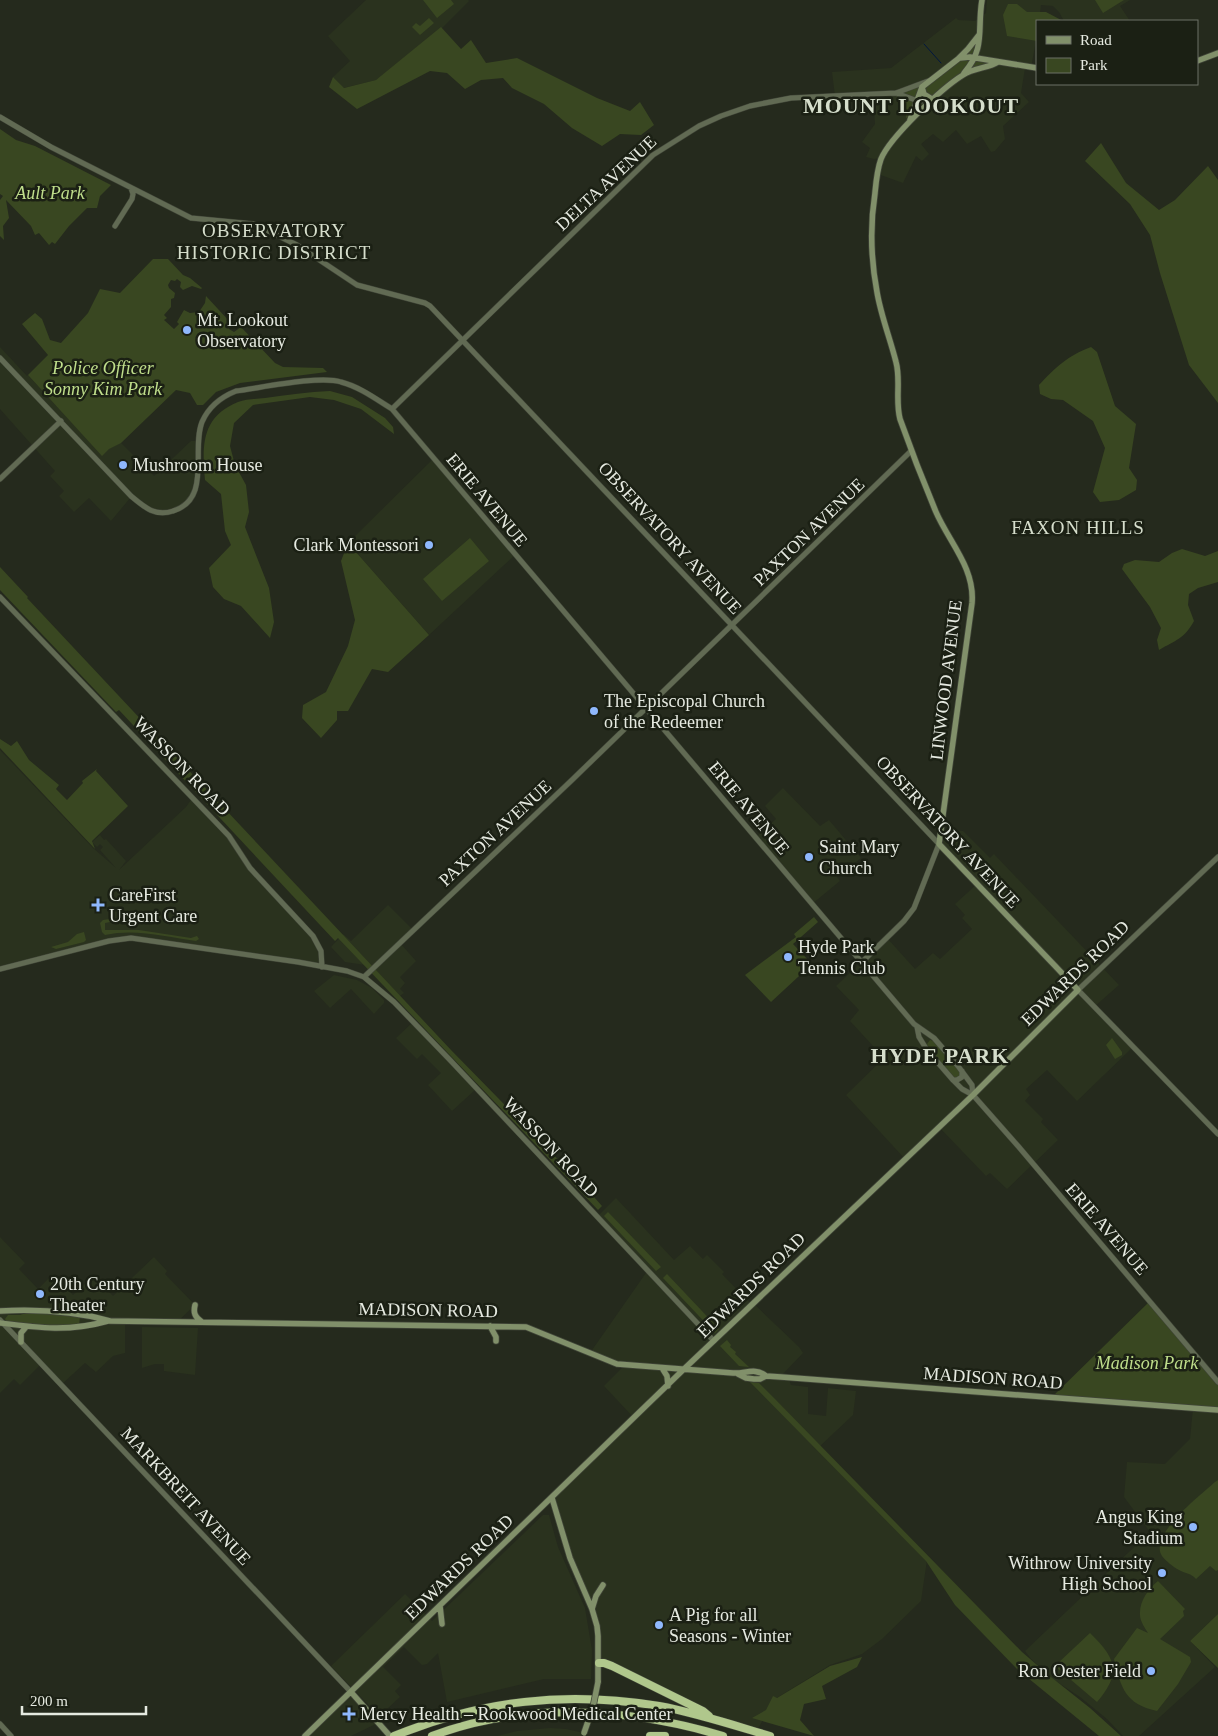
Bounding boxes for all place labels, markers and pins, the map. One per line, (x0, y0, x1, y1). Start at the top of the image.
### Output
place label: Mt. Lookout Observatory (197, 310, 288, 351)
marker: Mt. Lookout Observatory (181, 324, 193, 336)
place label: Mushroom House (133, 455, 263, 475)
marker: Mushroom House (117, 459, 129, 471)
place label: Clark Montessori (294, 535, 419, 555)
marker: Clark Montessori (423, 539, 435, 551)
place label: The Episcopal Church of the Redeemer (604, 691, 765, 732)
marker: The Episcopal Church of the Redeemer (588, 705, 600, 717)
place label: Saint Mary Church (819, 837, 900, 878)
marker: Saint Mary Church (803, 851, 815, 863)
place label: CareFirst Urgent Care (109, 885, 197, 926)
marker: CareFirst Urgent Care (91, 898, 105, 912)
place label: Hyde Park Tennis Club (798, 937, 885, 978)
marker: Hyde Park Tennis Club (782, 951, 794, 963)
place label: 20th Century Theater (50, 1274, 145, 1315)
marker: 20th Century Theater (34, 1288, 46, 1300)
place label: Angus King Stadium (1095, 1507, 1183, 1548)
marker: Angus King Stadium (1187, 1521, 1199, 1533)
place label: Withrow University High School (1008, 1553, 1152, 1594)
marker: Withrow University High School (1156, 1567, 1168, 1579)
place label: A Pig for all Seasons - Winter (669, 1605, 791, 1646)
marker: A Pig for all Seasons - Winter (653, 1619, 665, 1631)
place label: Ron Oester Field (1018, 1661, 1141, 1681)
marker: Ron Oester Field (1145, 1665, 1157, 1677)
place label: Mercy Health – Rookwood Medical Center (360, 1704, 672, 1724)
marker: Mercy Health – Rookwood Medical Center (342, 1707, 356, 1721)

